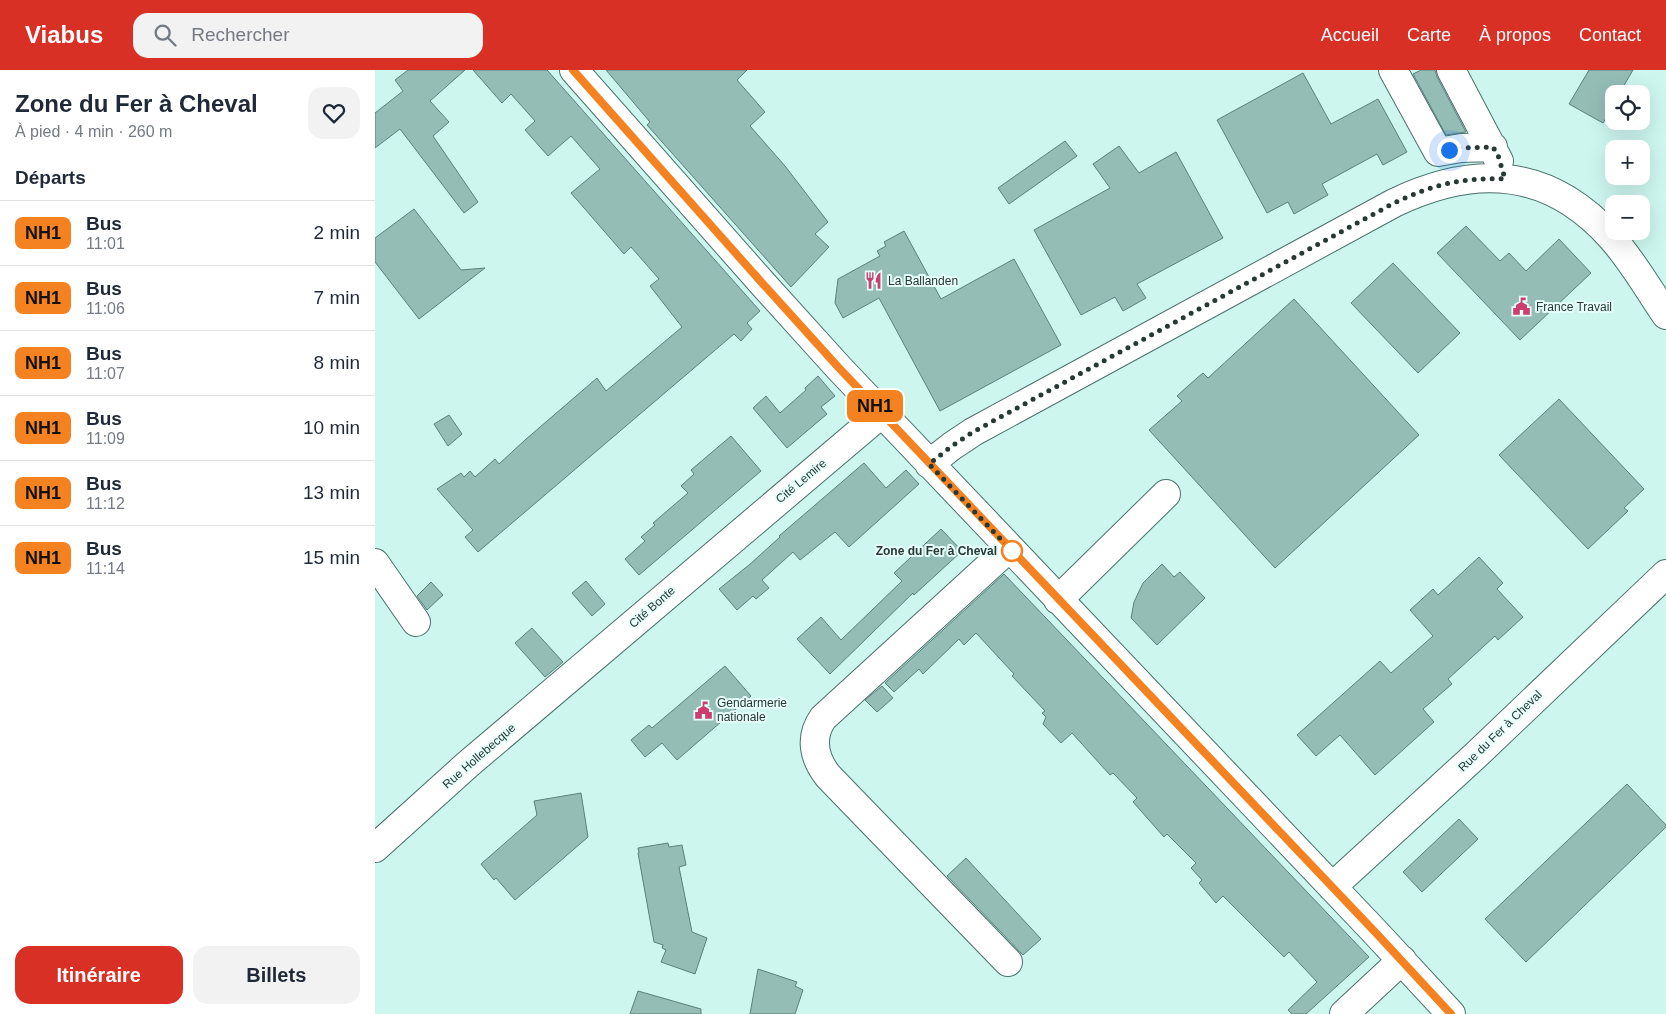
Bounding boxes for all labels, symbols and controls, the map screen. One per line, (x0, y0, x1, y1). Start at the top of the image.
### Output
search box (133, 13, 483, 58)
text: Viabus (25, 21, 103, 48)
icon: search (151, 21, 179, 49)
text: Rechercher (191, 24, 289, 45)
text: Accueil (1321, 25, 1379, 45)
text: Carte (1407, 25, 1451, 45)
text: À propos (1479, 25, 1551, 45)
text: Contact (1579, 25, 1641, 45)
map controls (1605, 85, 1650, 240)
button: locate (1605, 85, 1650, 130)
button: heart (308, 87, 360, 139)
text: Zone du Fer à Cheval (15, 90, 258, 117)
text: À pied · 4 min · 260 m (15, 123, 172, 140)
your location (1437, 138, 1462, 163)
button: + (1605, 140, 1650, 185)
text: Départs (15, 167, 86, 188)
button: − (1605, 195, 1650, 240)
text: Bus (86, 213, 122, 234)
text: 2 min (314, 222, 360, 243)
text: NH1 (25, 223, 61, 243)
text: 11:01 (86, 235, 125, 252)
restaurant icon: La Ballanden (864, 271, 884, 291)
place label: La Ballanden (888, 274, 958, 288)
text: Bus (86, 278, 122, 299)
text: 7 min (314, 287, 360, 308)
text: NH1 (25, 288, 61, 308)
public building icon: France Travail (1512, 297, 1532, 317)
text: 11:06 (86, 300, 125, 317)
place label: France Travail (1536, 300, 1612, 314)
text: Bus (86, 343, 122, 364)
text: 8 min (314, 352, 360, 373)
text: NH1 (25, 353, 61, 373)
text: 11:07 (86, 365, 125, 382)
line badge: NH1 (846, 390, 904, 422)
text: NH1 (857, 396, 893, 416)
text: Bus (86, 408, 122, 429)
text: 10 min (303, 417, 360, 438)
text: NH1 (25, 418, 61, 438)
text: 11:09 (86, 430, 125, 447)
street label: Cité Lemire (773, 456, 829, 506)
text: Bus (86, 473, 122, 494)
text: 13 min (303, 482, 360, 503)
text: NH1 (25, 483, 61, 503)
text: 11:12 (86, 495, 125, 512)
text: Bus (86, 538, 122, 559)
marker: Zone du Fer à Cheval (1001, 540, 1023, 562)
place label: Zone du Fer à Cheval (876, 544, 997, 558)
text: 15 min (303, 547, 360, 568)
text: NH1 (25, 548, 61, 568)
text: 11:14 (86, 560, 125, 577)
street label: Cité Bonte (626, 583, 678, 631)
street label: Rue du Fer à Cheval (1455, 688, 1545, 774)
place label: Gendarmerie nationale (717, 696, 787, 724)
public building icon: Gendarmerie nationale (693, 700, 713, 720)
street label: Rue Hollebecque (440, 720, 519, 791)
button: Itinéraire (15, 946, 183, 1004)
button: Billets (193, 946, 360, 1004)

